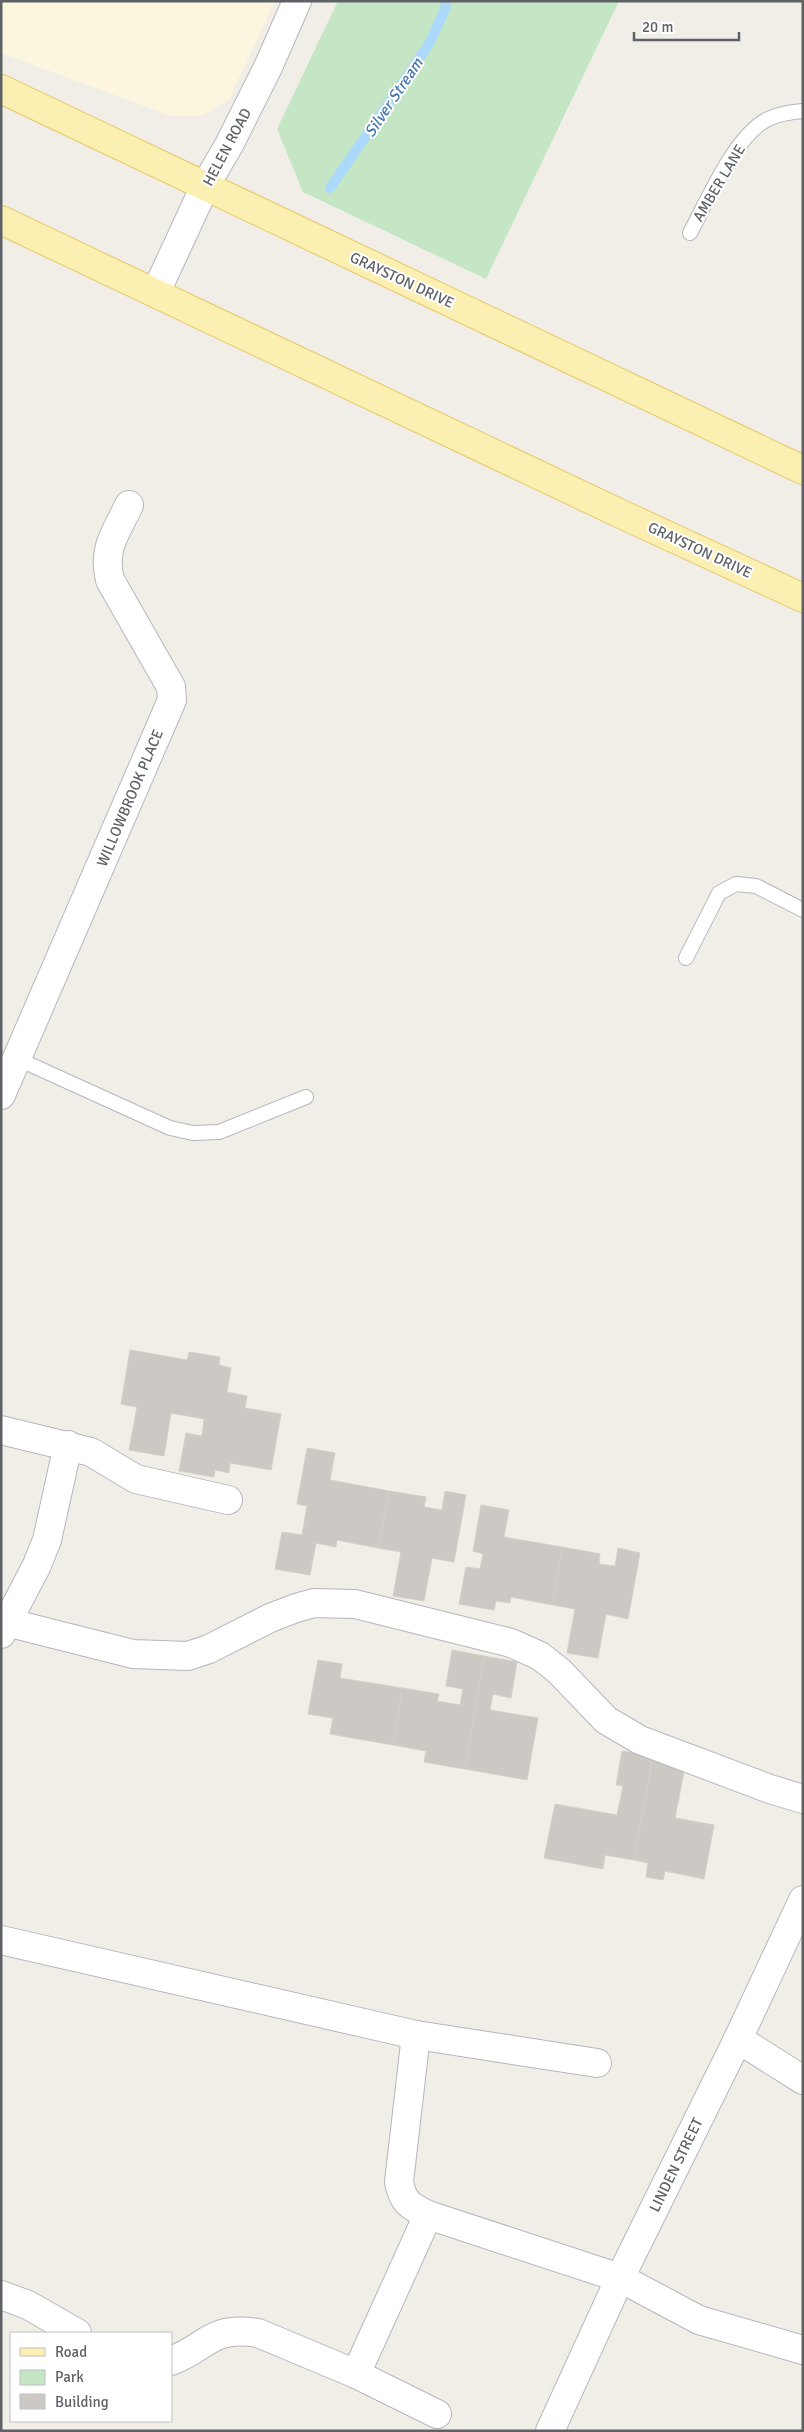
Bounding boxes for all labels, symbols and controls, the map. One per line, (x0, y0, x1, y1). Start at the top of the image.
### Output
scale bar (634, 10, 739, 42)
text: 20 m (642, 18, 673, 36)
water label: Silver Stream (360, 53, 428, 141)
street label: HELEN ROAD (199, 105, 255, 189)
street label: AMBER LANE (689, 141, 749, 225)
street label: GRAYSTON DRIVE (347, 248, 457, 312)
street label: GRAYSTON DRIVE (645, 518, 755, 582)
street label: WILLOWBROOK PLACE (93, 727, 167, 869)
street label: LINDEN STREET (645, 2114, 707, 2215)
legend (10, 2332, 172, 2422)
text: Road (55, 2343, 87, 2361)
text: Park (55, 2368, 84, 2386)
text: Building (55, 2393, 109, 2411)

